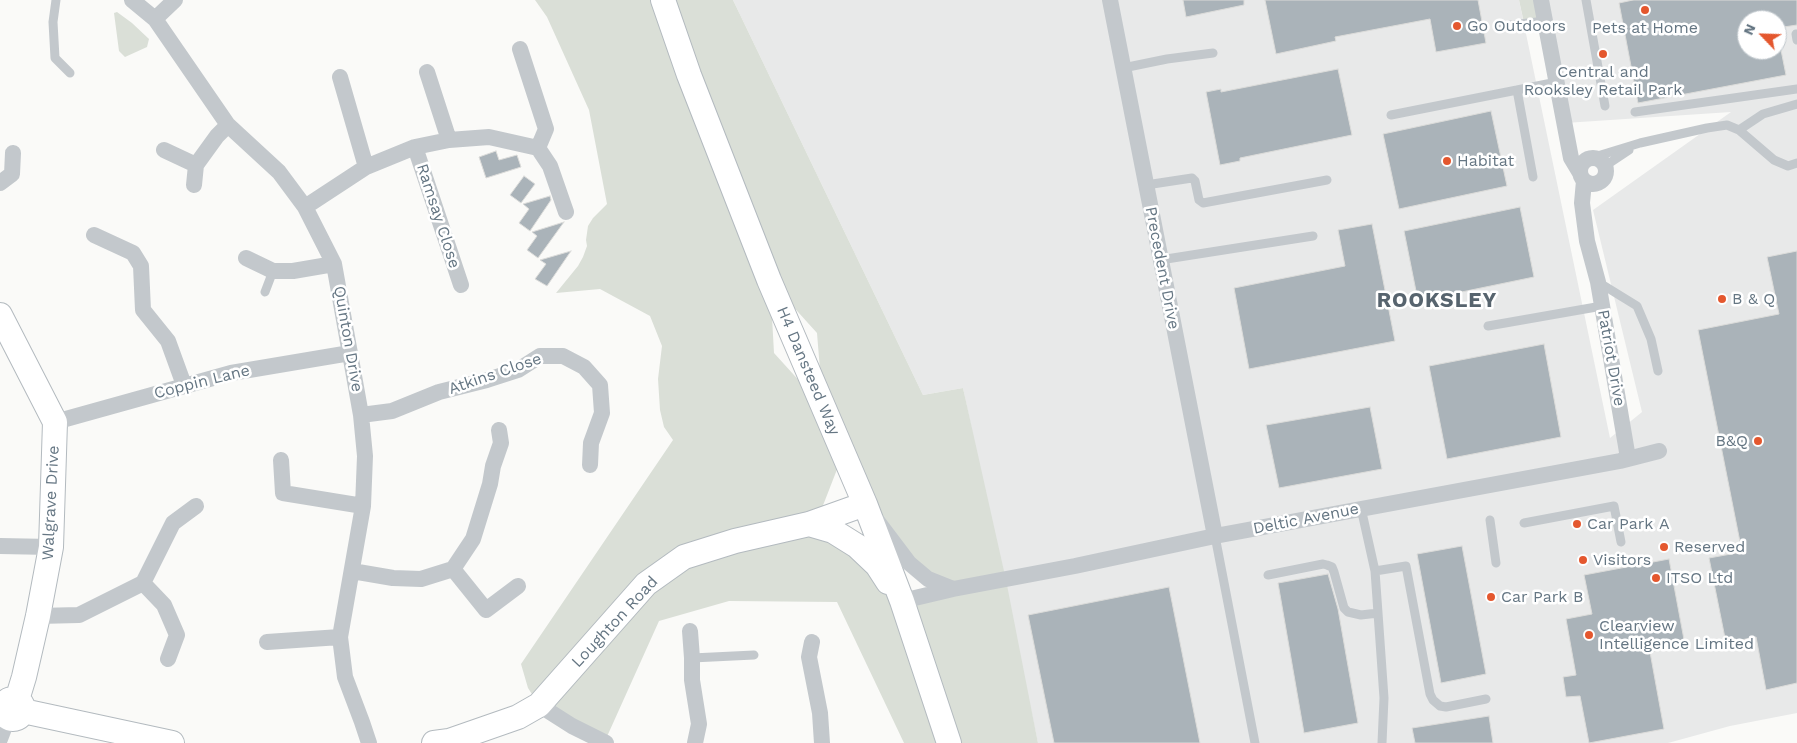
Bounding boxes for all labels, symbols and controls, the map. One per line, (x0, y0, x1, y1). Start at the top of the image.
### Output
marker: Pets at Home (1639, 4, 1651, 16)
north arrow (1737, 10, 1787, 60)
place label: Go Outdoors (1467, 16, 1566, 36)
place label: Pets at Home (1592, 18, 1698, 38)
marker: Go Outdoors (1451, 20, 1463, 32)
text: N (1740, 21, 1759, 37)
marker: Central and Rooksley Retail Park (1597, 48, 1609, 60)
place label: Central and Rooksley Retail Park (1524, 62, 1682, 100)
place label: Habitat (1457, 151, 1514, 171)
marker: Habitat (1441, 155, 1453, 167)
street label: Ramsay Close (412, 161, 464, 271)
street label: Precedent Drive (1141, 205, 1183, 331)
street label: Quinton Drive (329, 284, 367, 394)
district label: ROOKSLEY (1376, 288, 1498, 314)
place label: B & Q (1732, 289, 1775, 309)
marker: B & Q (1716, 293, 1728, 305)
street label: H4 Dansteed Way (772, 304, 844, 438)
street label: Patriot Drive (1593, 308, 1629, 408)
street label: Atkins Close (446, 349, 544, 399)
street label: Coppin Lane (152, 361, 252, 403)
place label: B&Q (1716, 431, 1748, 451)
marker: B&Q (1752, 435, 1764, 447)
street label: Walgrave Drive (38, 445, 64, 561)
street label: Deltic Avenue (1251, 499, 1361, 539)
place label: Car Park A (1587, 514, 1669, 534)
marker: Car Park A (1571, 518, 1583, 530)
place label: Reserved (1674, 537, 1745, 557)
marker: Reserved (1658, 541, 1670, 553)
place label: Visitors (1593, 550, 1651, 570)
marker: Visitors (1577, 554, 1589, 566)
place label: ITSO Ltd (1666, 568, 1733, 588)
street label: Loughton Road (568, 572, 662, 672)
marker: ITSO Ltd (1650, 572, 1662, 584)
place label: Car Park B (1501, 587, 1583, 607)
marker: Car Park B (1485, 591, 1497, 603)
place label: Clearview Intelligence Limited (1599, 616, 1754, 654)
marker: Clearview Intelligence Limited (1583, 629, 1595, 641)

